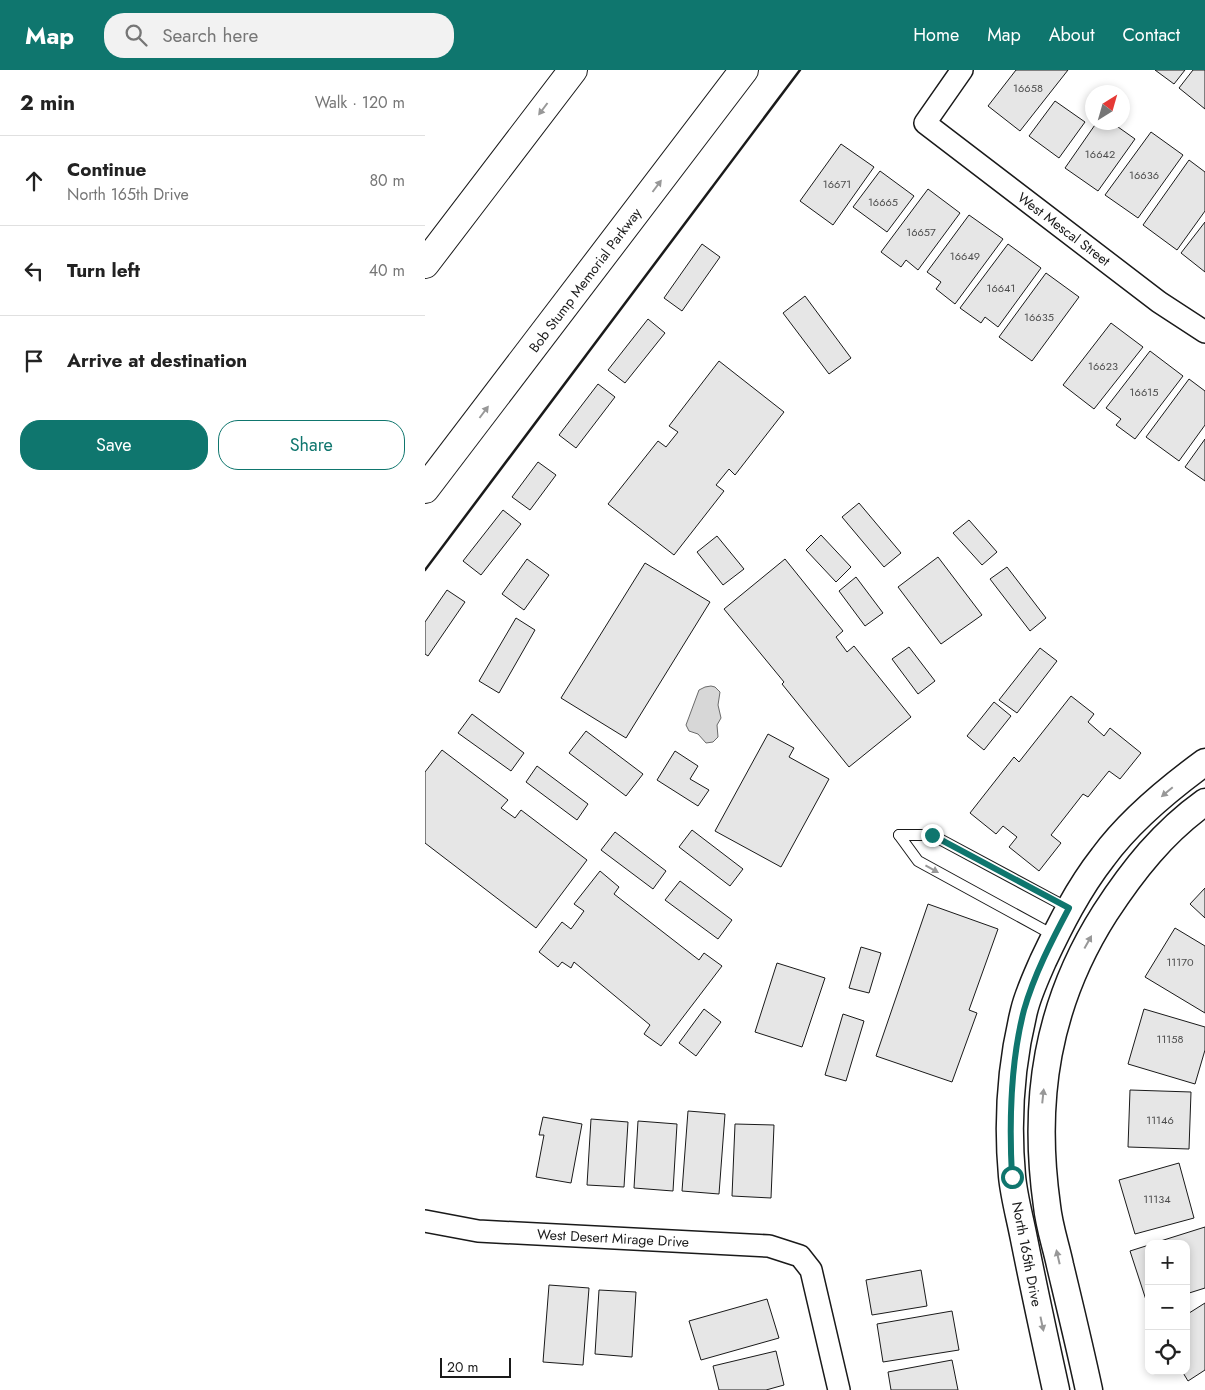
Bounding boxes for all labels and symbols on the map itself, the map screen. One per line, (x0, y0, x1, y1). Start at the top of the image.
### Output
house number: 16658 (1013, 80, 1043, 96)
north arrow (1085, 85, 1130, 130)
one-way arrow (538, 102, 548, 116)
house number: 16642 (1085, 146, 1115, 162)
house number: 16636 (1129, 167, 1159, 183)
house number: 16671 (823, 176, 851, 192)
one-way arrow (651, 180, 662, 193)
street label: West Mescal Street (1013, 187, 1115, 271)
house number: 16665 (868, 194, 898, 210)
street label: Bob Stump Memorial Parkway (524, 203, 647, 356)
house number: 16657 (906, 224, 936, 240)
house number: 16649 (950, 248, 980, 264)
house number: 16641 (987, 280, 1016, 296)
house number: 16635 (1024, 309, 1054, 325)
house number: 16623 (1088, 358, 1118, 374)
house number: 16615 (1130, 384, 1158, 400)
one-way arrow (478, 406, 489, 419)
one-way arrow (1161, 787, 1174, 798)
route end (921, 824, 944, 847)
one-way arrow (925, 865, 940, 873)
one-way arrow (1084, 935, 1092, 949)
house number: 11170 (1166, 954, 1194, 970)
house number: 11158 (1156, 1031, 1184, 1047)
one-way arrow (1039, 1088, 1047, 1104)
house number: 11146 (1146, 1112, 1174, 1128)
route start (1001, 1166, 1024, 1189)
house number: 11134 (1143, 1191, 1171, 1207)
street label: North 165th Drive (1007, 1200, 1047, 1308)
street label: West Desert Mirage Drive (537, 1224, 689, 1252)
one-way arrow (1054, 1250, 1062, 1265)
one-way arrow (1038, 1317, 1046, 1332)
scale bar (440, 1355, 511, 1378)

